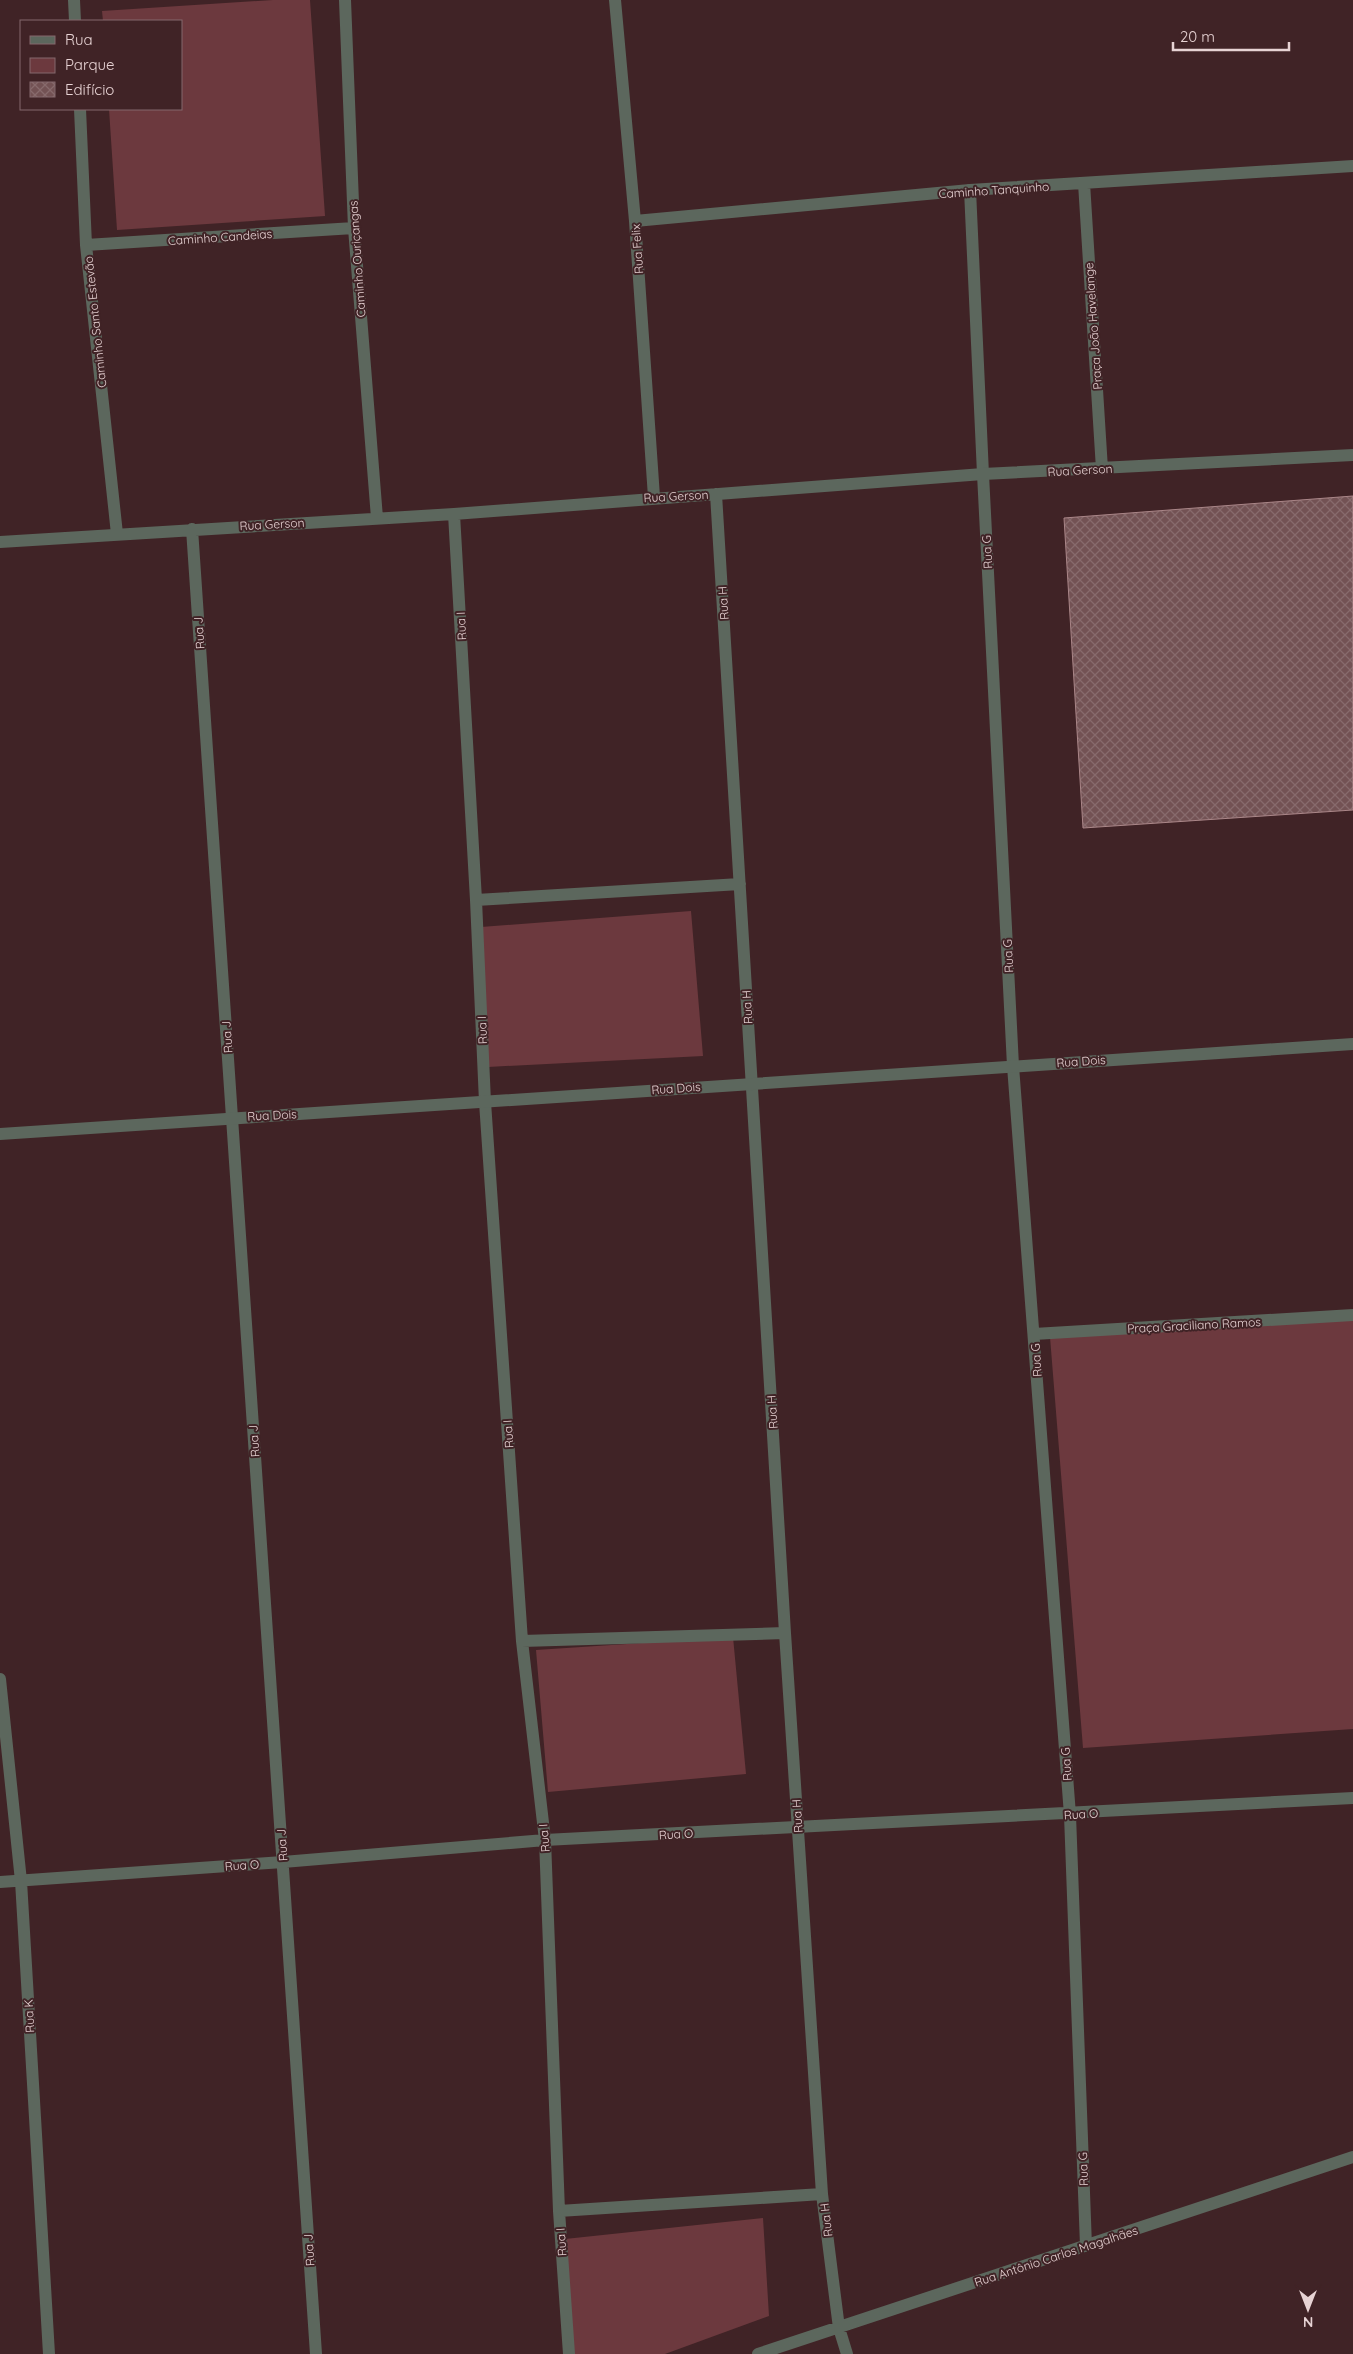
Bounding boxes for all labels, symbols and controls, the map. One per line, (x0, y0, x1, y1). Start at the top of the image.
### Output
legend (20, 20, 182, 110)
scale bar (1173, 20, 1289, 52)
text: 20 m (1180, 27, 1215, 46)
text: Rua (65, 30, 93, 49)
text: Parque (65, 55, 115, 74)
text: Edifício (65, 80, 114, 99)
street label: Caminho Tanquinho (938, 179, 1050, 201)
street label: Caminho Ouriçangas (345, 200, 369, 318)
street label: Rua Felix (628, 223, 646, 274)
street label: Caminho Candeias (167, 226, 273, 248)
street label: Caminho Santo Estevão (81, 255, 109, 389)
street label: Praça João Havelange (1081, 262, 1105, 390)
street label: Rua Gerson (1047, 461, 1113, 479)
street label: Rua Gerson (643, 487, 709, 505)
street label: Rua Gerson (239, 515, 305, 533)
street label: Rua G (979, 535, 995, 569)
street label: Rua H (714, 586, 732, 620)
street label: Rua I (453, 611, 469, 641)
street label: Rua J (190, 616, 208, 650)
street label: Rua G (1000, 939, 1016, 973)
street label: Rua H (739, 990, 755, 1024)
street label: Rua I (474, 1016, 490, 1044)
street label: Rua J (218, 1020, 236, 1054)
street label: Rua Dois (1056, 1052, 1107, 1070)
street label: Rua Dois (651, 1079, 702, 1097)
street label: Rua Dois (247, 1106, 297, 1124)
street label: Praça Graciliano Ramos (1127, 1314, 1262, 1336)
street label: Rua G (1027, 1343, 1045, 1377)
street label: Rua H (763, 1395, 781, 1429)
street label: Rua I (500, 1419, 516, 1449)
street label: Rua J (245, 1424, 263, 1458)
street label: Rua G (1057, 1747, 1075, 1781)
street label: Rua H (788, 1799, 806, 1833)
street label: Rua O (1063, 1806, 1099, 1822)
street label: Rua I (535, 1823, 553, 1853)
street label: Rua O (658, 1826, 694, 1842)
street label: Rua J (273, 1828, 291, 1862)
street label: Rua O (224, 1856, 260, 1874)
street label: Rua K (21, 1999, 37, 2033)
street label: Rua G (1075, 2152, 1091, 2186)
street label: Rua H (816, 2202, 836, 2238)
street label: Rua Antônio Carlos Magalhães (972, 2222, 1140, 2290)
street label: Rua I (553, 2227, 569, 2257)
street label: Rua J (300, 2233, 318, 2267)
north arrow (1283, 2284, 1333, 2334)
text: N (1303, 2313, 1313, 2331)

